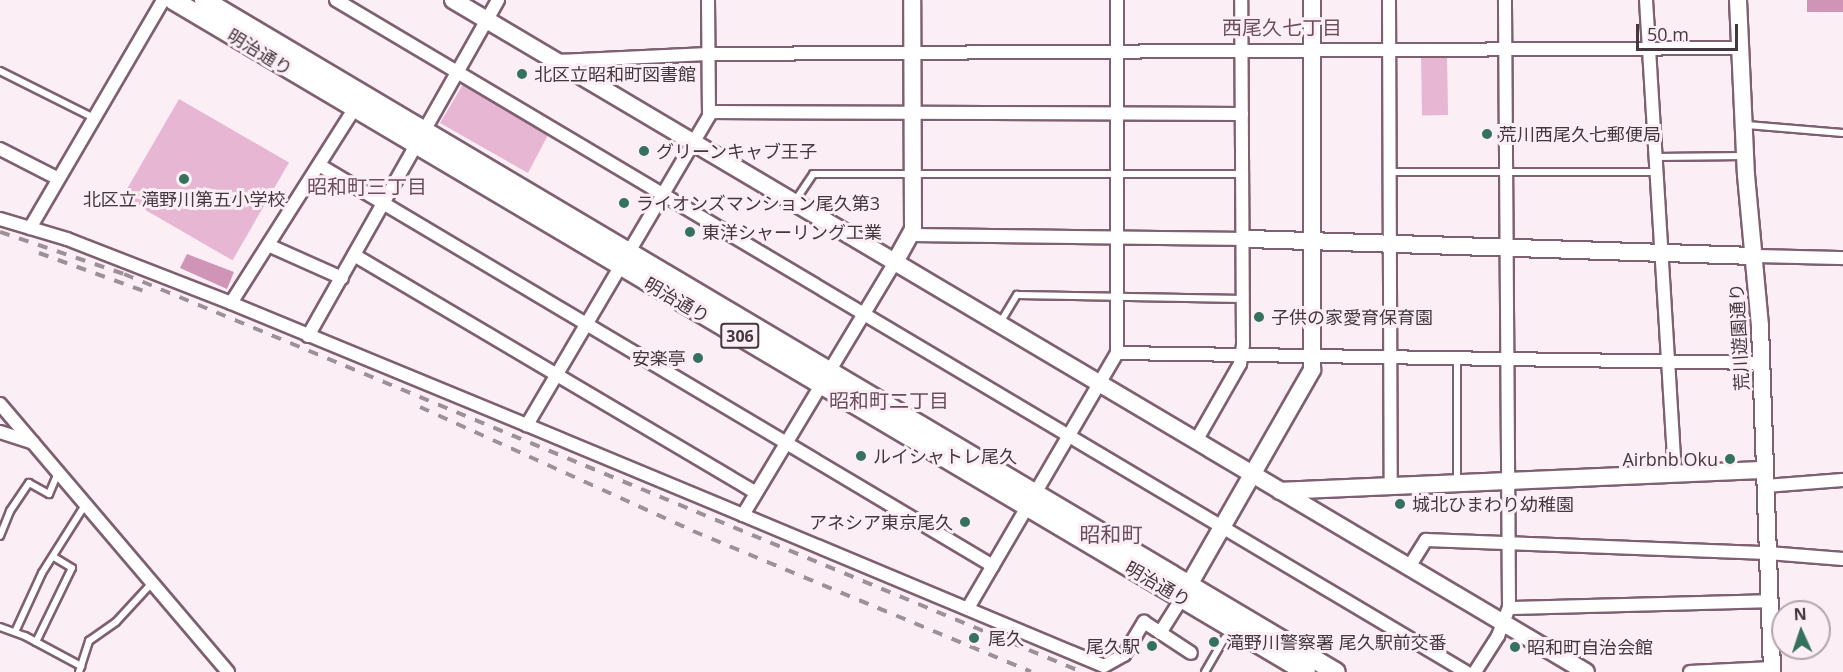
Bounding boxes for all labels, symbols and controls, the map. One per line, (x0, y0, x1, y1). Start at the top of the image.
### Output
scale bar (1639, 12, 1741, 50)
district label: 西尾久七丁目 (1222, 15, 1342, 39)
text: 50 m (1647, 22, 1689, 46)
street label: 明治通り (224, 24, 296, 80)
place label: 北区立昭和町図書館 (534, 63, 696, 85)
marker: 北区立昭和町図書館 (515, 67, 529, 81)
place label: 荒川西尾久七郵便局 (1499, 123, 1661, 145)
marker: 荒川西尾久七郵便局 (1480, 127, 1494, 141)
place label: グリーンキャブ王子 (656, 140, 818, 162)
marker: グリーンキャブ王子 (637, 144, 651, 158)
marker: 北区立 滝野川第五小学校 (177, 172, 191, 186)
district label: 昭和町三丁目 (307, 174, 427, 198)
place label: 北区立 滝野川第五小学校 (83, 188, 285, 210)
place label: ライオンズマンション尾久第3 (636, 192, 880, 214)
marker: ライオンズマンション尾久第3 (617, 196, 631, 210)
place label: 東洋シャーリング工業 (702, 221, 882, 243)
marker: 東洋シャーリング工業 (683, 225, 697, 239)
street label: 明治通り (640, 273, 714, 327)
street label: 荒川遊園通り (1725, 283, 1753, 391)
place label: 子供の家愛育保育園 (1271, 306, 1433, 328)
marker: 子供の家愛育保育園 (1252, 310, 1266, 324)
road number: 306 (719, 323, 761, 349)
place label: 安楽亭 (632, 347, 686, 369)
marker: 安楽亭 (691, 351, 705, 365)
district label: 昭和町二丁目 (829, 388, 949, 412)
place label: ルイシャトレ尾久 (873, 445, 1017, 467)
place label: Airbnb Oku (1622, 448, 1718, 470)
marker: ルイシャトレ尾久 (854, 449, 868, 463)
marker: Airbnb Oku (1723, 452, 1737, 466)
place label: 城北ひまわり幼稚園 (1412, 493, 1574, 515)
marker: 城北ひまわり幼稚園 (1393, 497, 1407, 511)
place label: アネシア東京尾久 (809, 511, 953, 533)
marker: アネシア東京尾久 (958, 515, 972, 529)
district label: 昭和町 (1080, 521, 1142, 547)
street label: 明治通り (1121, 557, 1195, 611)
north arrow (1771, 600, 1831, 660)
text: N (1793, 603, 1807, 625)
place label: 尾久 (988, 627, 1024, 649)
marker: 尾久 (965, 629, 983, 647)
place label: 滝野川警察署 尾久駅前交番 (1226, 631, 1447, 653)
place label: 尾久駅 (1086, 635, 1140, 657)
marker: 滝野川警察署 尾久駅前交番 (1207, 635, 1221, 649)
place label: 昭和町自治会館 (1527, 636, 1653, 658)
marker: 尾久駅 (1145, 639, 1159, 653)
marker: 昭和町自治会館 (1508, 640, 1522, 654)

